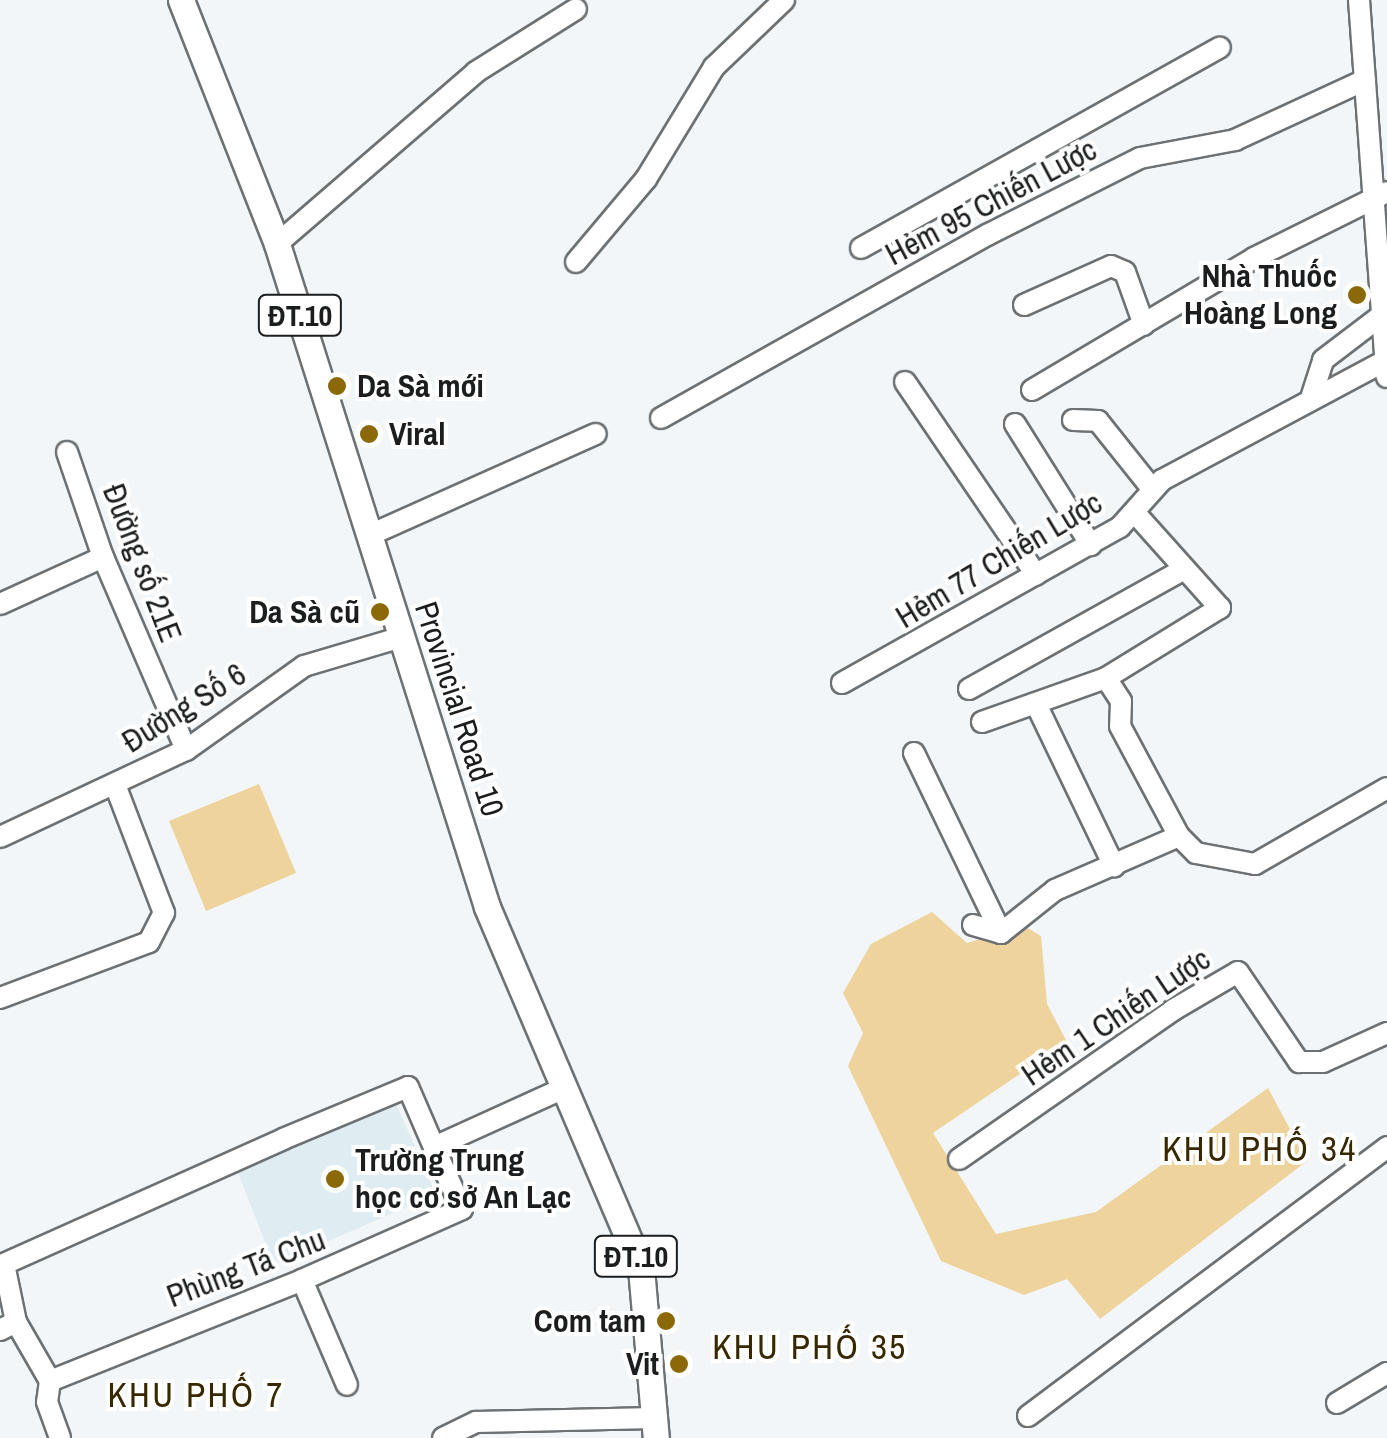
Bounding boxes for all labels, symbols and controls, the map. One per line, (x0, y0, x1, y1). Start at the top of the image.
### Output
street label: Hẻm 95 Chiến Lược (879, 130, 1103, 274)
place label: Nhà Thuốc Hoàng Long (1184, 258, 1337, 333)
marker: Nhà Thuốc Hoàng Long (1346, 284, 1368, 306)
road number: ĐT.10 (258, 290, 342, 340)
place label: Da Sà mới (357, 367, 484, 405)
marker: Da Sà mới (326, 375, 348, 397)
place label: Viral (389, 415, 445, 453)
marker: Viral (358, 423, 380, 445)
street label: Đường số 21E (94, 478, 190, 648)
street label: Hẻm 77 Chiến Lược (889, 483, 1109, 637)
place label: Da Sà cũ (249, 593, 360, 631)
street label: Provincial Road 10 (406, 597, 512, 821)
marker: Da Sà cũ (369, 601, 391, 623)
street label: Đường Số 6 (115, 655, 253, 761)
street label: Hẻm 1 Chiến Lược (1015, 940, 1217, 1094)
district label: KHU PHỐ 34 (1162, 1128, 1358, 1170)
place label: Trường Trung học cơ sở An Lạc (355, 1142, 572, 1217)
marker: Trường Trung học cơ sở An Lạc (324, 1168, 346, 1190)
street label: Phùng Tá Chu (161, 1220, 331, 1316)
road number: ĐT.10 (594, 1231, 678, 1281)
place label: Com tam (534, 1302, 646, 1340)
marker: Com tam (655, 1310, 677, 1332)
district label: KHU PHỐ 35 (712, 1326, 908, 1368)
place label: Vit (626, 1345, 659, 1383)
marker: Vit (668, 1353, 690, 1375)
district label: KHU PHỐ 7 (107, 1374, 285, 1416)

